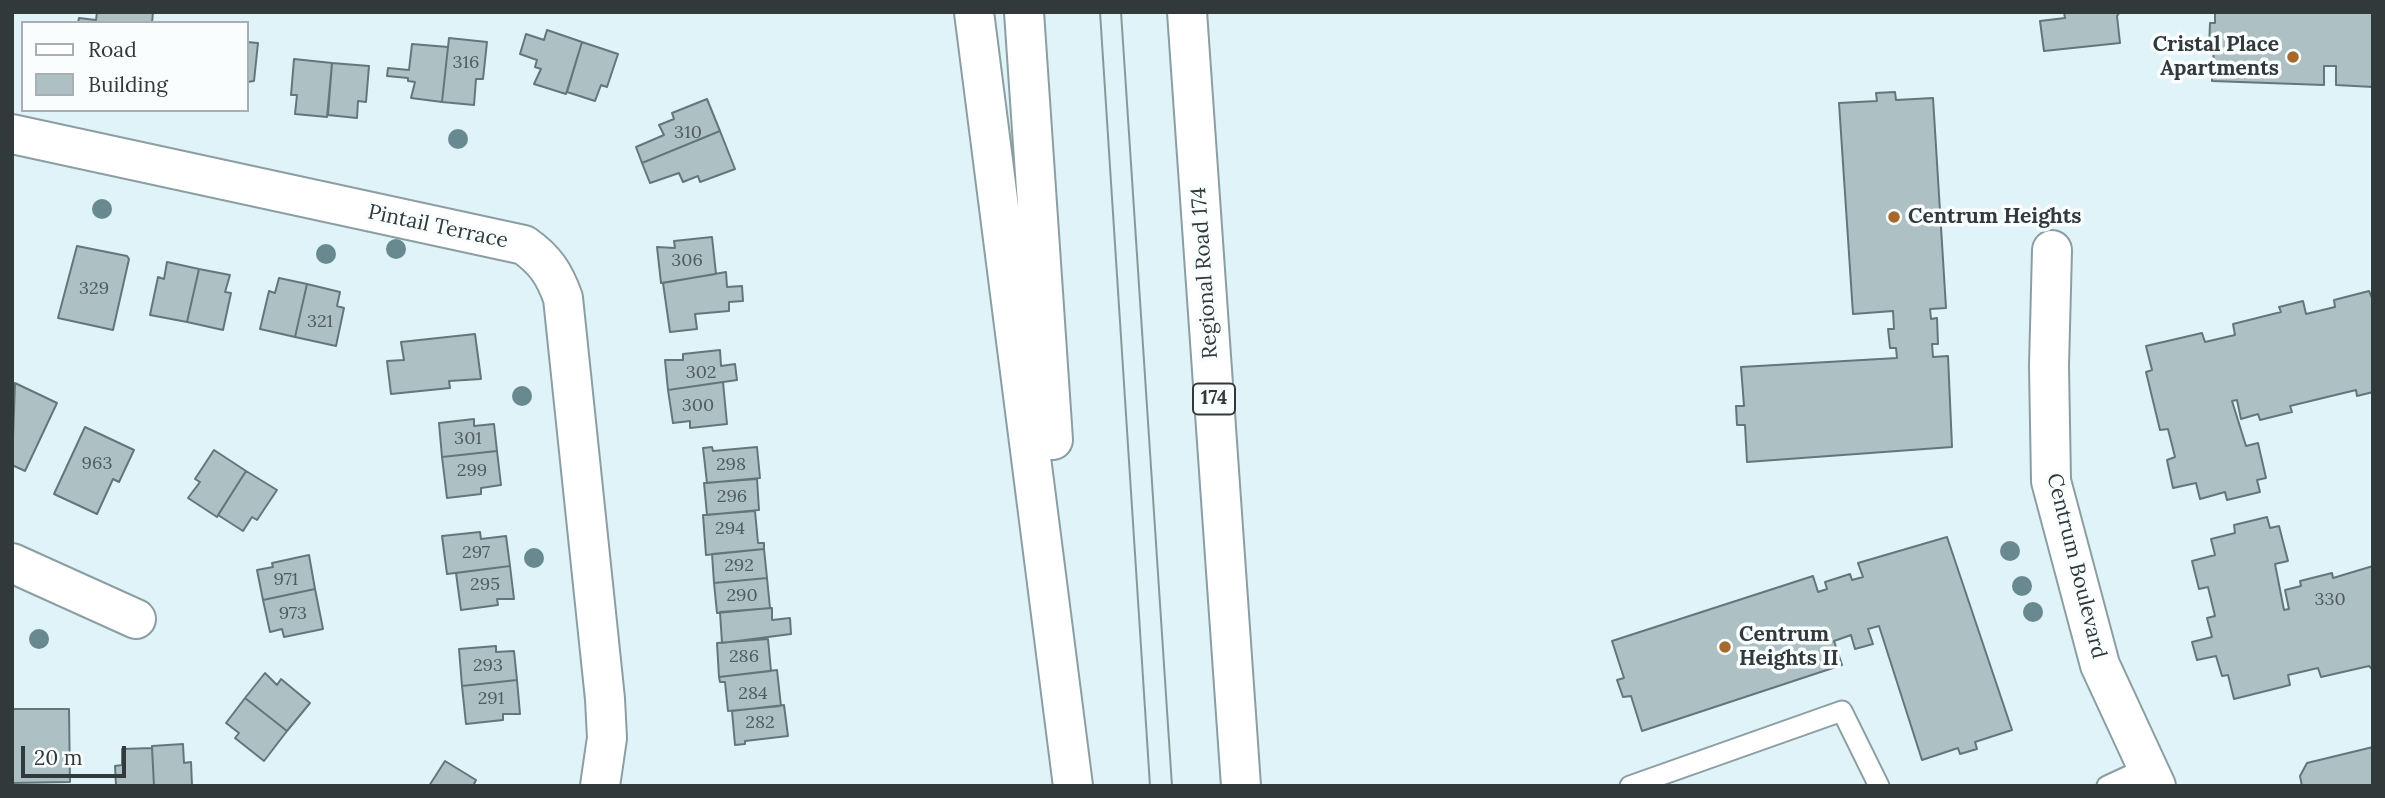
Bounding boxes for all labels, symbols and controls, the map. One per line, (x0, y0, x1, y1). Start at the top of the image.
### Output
legend (21, 21, 248, 112)
place label: Cristal Place Apartments (2153, 32, 2279, 82)
text: Road (88, 36, 137, 63)
marker: Cristal Place Apartments (2285, 49, 2301, 65)
house number: 316 (453, 52, 479, 74)
text: Building (88, 71, 168, 98)
house number: 310 (674, 122, 702, 144)
street label: Regional Road 174 (1186, 186, 1224, 360)
street label: Pintail Terrace (366, 200, 510, 254)
place label: Centrum Heights (1908, 204, 2082, 230)
marker: Centrum Heights (1886, 209, 1902, 225)
house number: 306 (671, 250, 703, 272)
house number: 329 (79, 278, 109, 300)
house number: 321 (307, 311, 333, 333)
house number: 302 (686, 362, 716, 384)
road number: 174 (1193, 384, 1235, 414)
house number: 300 (682, 395, 714, 417)
house number: 301 (454, 428, 482, 450)
house number: 963 (82, 453, 112, 475)
house number: 298 (716, 454, 746, 476)
house number: 299 (457, 460, 487, 482)
street label: Centrum Boulevard (2041, 471, 2111, 661)
house number: 296 (717, 486, 747, 508)
house number: 294 (715, 518, 745, 540)
house number: 297 (462, 542, 490, 564)
house number: 292 (724, 555, 754, 577)
house number: 971 (274, 569, 298, 591)
house number: 295 (470, 574, 500, 596)
house number: 290 (726, 585, 758, 607)
house number: 330 (2314, 589, 2346, 611)
house number: 973 (279, 603, 307, 625)
place label: Centrum Heights II (1739, 622, 1839, 672)
marker: Centrum Heights II (1717, 639, 1733, 655)
house number: 286 (729, 646, 759, 668)
house number: 293 (473, 655, 503, 677)
house number: 284 (738, 683, 768, 705)
house number: 291 (478, 688, 504, 710)
house number: 282 (745, 712, 775, 734)
scale bar (24, 732, 130, 776)
text: 20 m (34, 744, 83, 771)

